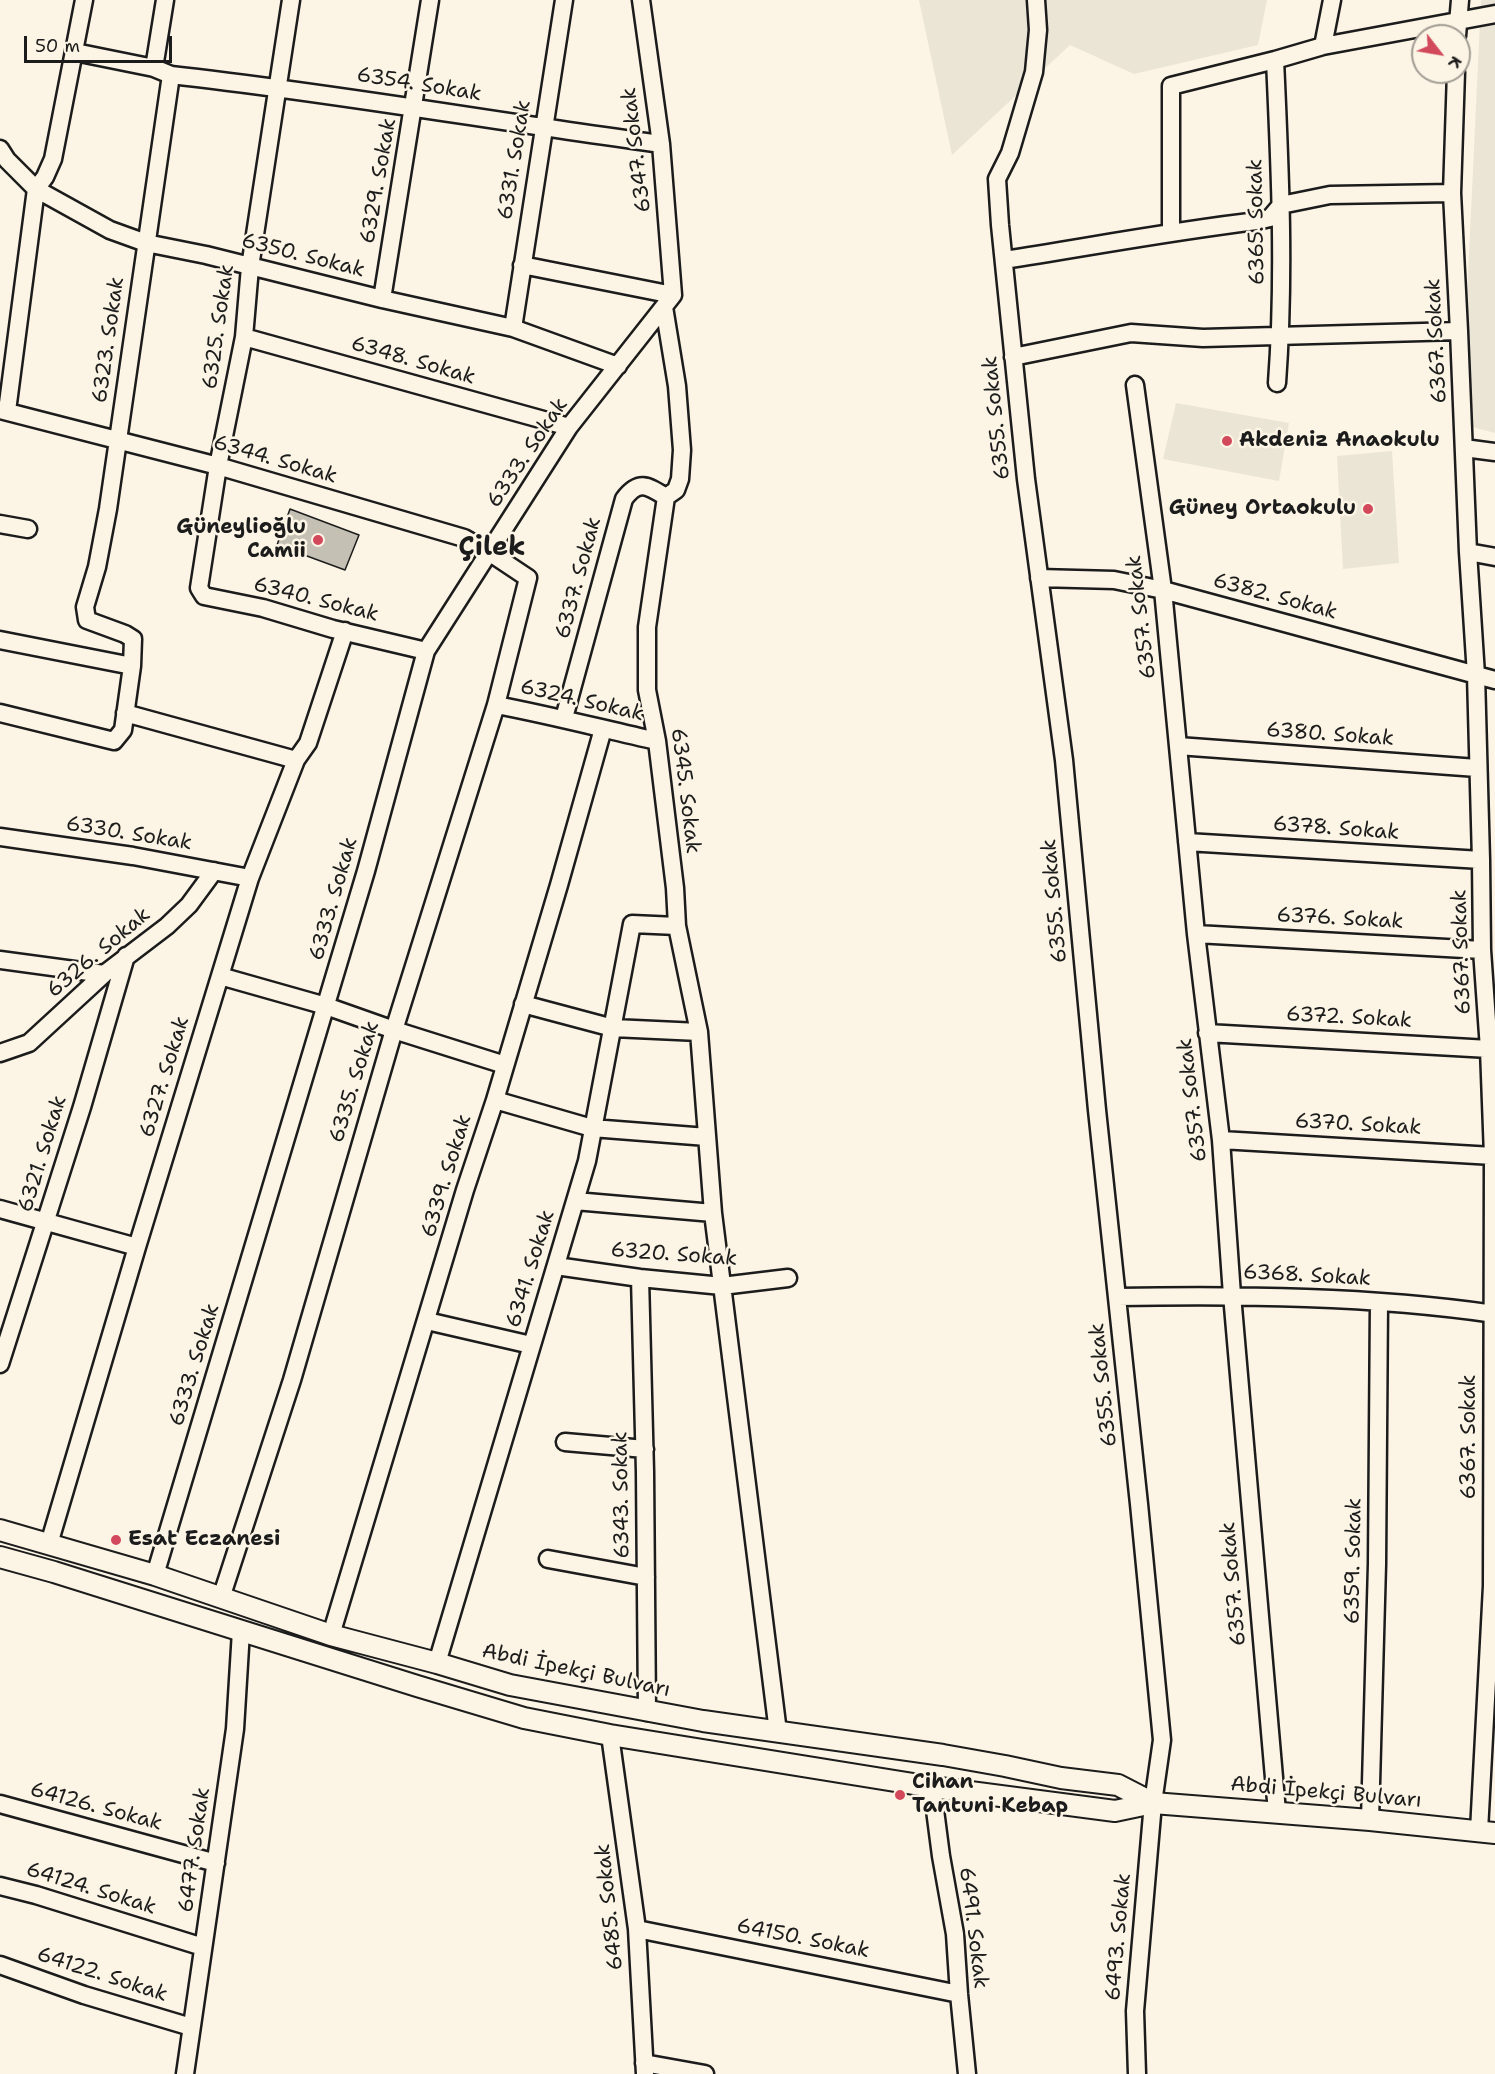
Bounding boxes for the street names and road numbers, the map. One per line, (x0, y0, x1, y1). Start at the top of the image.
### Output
street label: 6354. Sokak (355, 63, 483, 107)
street label: 6347. Sokak (617, 86, 657, 214)
street label: 6331. Sokak (493, 98, 537, 222)
street label: 6329. Sokak (356, 116, 402, 246)
street label: 6365. Sokak (1243, 159, 1271, 285)
street label: 6350. Sokak (239, 229, 367, 283)
street label: 6325. Sokak (198, 263, 240, 391)
street label: 6323. Sokak (88, 275, 130, 405)
street label: 6367. Sokak (1421, 278, 1453, 404)
street label: 6348. Sokak (348, 331, 478, 391)
street label: 6355. Sokak (978, 355, 1016, 481)
street label: 6333. Sokak (482, 393, 574, 513)
street label: 6344. Sokak (210, 430, 340, 490)
street label: 6337. Sokak (551, 514, 607, 642)
street label: 6357. Sokak (1122, 554, 1162, 680)
street label: 6382. Sokak (1210, 568, 1340, 626)
street label: 6340. Sokak (251, 572, 381, 628)
street label: 6324. Sokak (518, 675, 646, 727)
street label: 6380. Sokak (1265, 718, 1395, 752)
street label: 6345. Sokak (665, 727, 705, 855)
street label: 6330. Sokak (64, 812, 194, 856)
street label: 6378. Sokak (1272, 812, 1400, 846)
street label: 6333. Sokak (304, 835, 364, 963)
street label: 6355. Sokak (1037, 838, 1073, 964)
street label: 6367. Sokak (1447, 889, 1477, 1015)
street label: 6326. Sokak (42, 902, 156, 1004)
street label: 6376. Sokak (1276, 903, 1404, 935)
street label: 6372. Sokak (1285, 1002, 1413, 1034)
street label: 6327. Sokak (135, 1013, 195, 1141)
street label: 6335. Sokak (325, 1018, 385, 1146)
street label: 6357. Sokak (1173, 1037, 1213, 1163)
street label: 6321. Sokak (13, 1093, 73, 1215)
street label: 6370. Sokak (1294, 1109, 1422, 1141)
street label: 6339. Sokak (416, 1111, 478, 1241)
street label: 6341. Sokak (501, 1207, 561, 1331)
street label: 6320. Sokak (610, 1238, 738, 1272)
street label: 6368. Sokak (1242, 1260, 1372, 1292)
street label: 6333. Sokak (164, 1301, 226, 1429)
street label: 6355. Sokak (1085, 1322, 1123, 1448)
street label: 6367. Sokak (1457, 1374, 1483, 1500)
street label: 6343. Sokak (608, 1431, 636, 1559)
street label: 6359. Sokak (1340, 1498, 1368, 1624)
street label: 6357. Sokak (1216, 1521, 1252, 1647)
street label: Abdi İpekçi Bulvarı (479, 1639, 673, 1703)
street label: Abdi İpekçi Bulvarı (1229, 1772, 1423, 1814)
street label: 64126. Sokak (27, 1777, 165, 1837)
street label: 6477. Sokak (174, 1786, 216, 1914)
street label: 6485. Sokak (591, 1842, 629, 1972)
street label: 64124. Sokak (23, 1857, 159, 1921)
street label: 6491. Sokak (953, 1866, 993, 1990)
street label: 6493. Sokak (1101, 1872, 1137, 2002)
street label: 64150. Sokak (734, 1914, 872, 1964)
street label: 64122. Sokak (34, 1942, 170, 2008)

